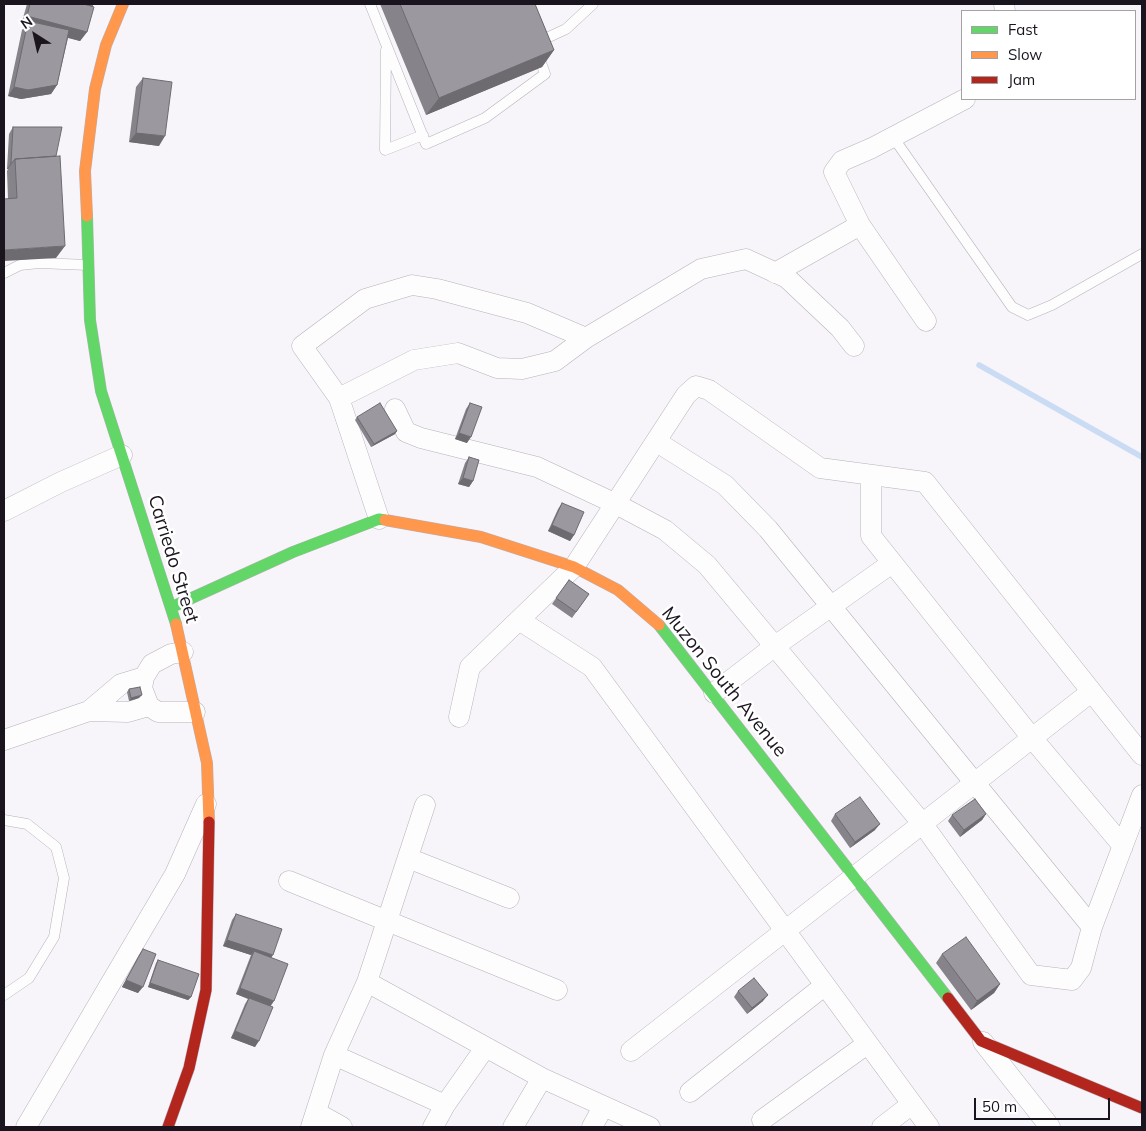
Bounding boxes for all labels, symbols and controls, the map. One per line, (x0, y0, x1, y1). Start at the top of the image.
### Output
north arrow (10, 10, 60, 60)
legend (961, 10, 1136, 100)
text: N (17, 12, 36, 33)
text: Fast (1008, 20, 1038, 39)
text: Slow (1008, 45, 1042, 64)
text: Jam (1008, 70, 1035, 89)
street label: Carriedo Street (143, 492, 203, 626)
street label: Muzon South Avenue (656, 602, 792, 762)
scale bar (976, 1088, 1112, 1120)
text: 50 m (982, 1097, 1017, 1116)

